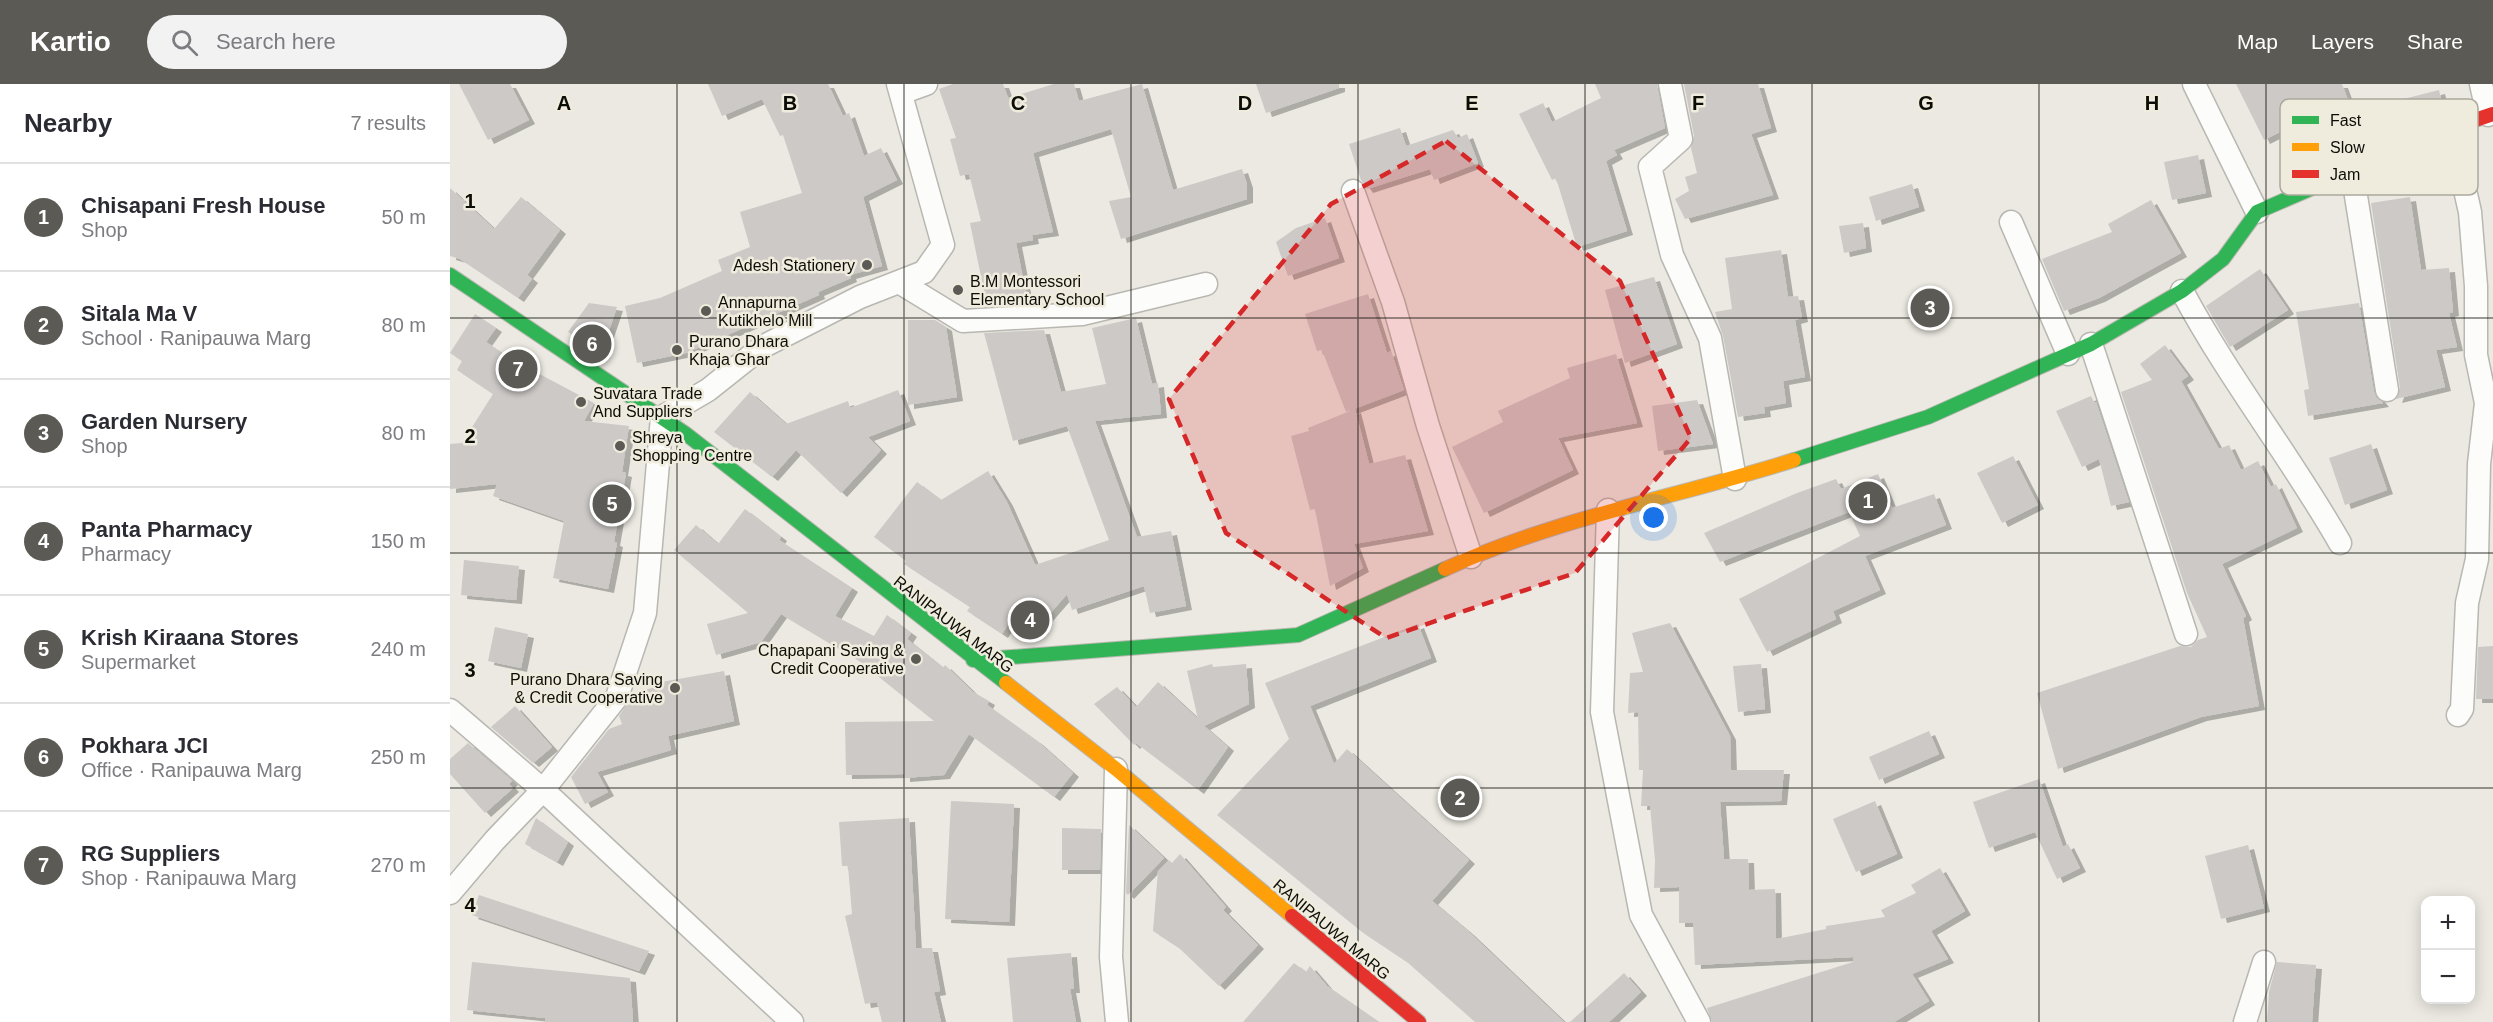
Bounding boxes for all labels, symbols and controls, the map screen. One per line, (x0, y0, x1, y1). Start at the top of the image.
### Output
search box (147, 15, 567, 69)
text: Kartio (30, 26, 111, 57)
icon: search (168, 26, 201, 59)
text: Search here (216, 29, 336, 54)
text: Map (2237, 30, 2278, 53)
text: Layers (2311, 30, 2374, 53)
text: Share (2407, 30, 2463, 53)
text: A (557, 92, 571, 114)
text: B (783, 92, 797, 114)
text: C (1011, 92, 1025, 114)
text: D (1238, 92, 1252, 114)
text: E (1465, 92, 1479, 114)
text: F (1692, 92, 1704, 114)
text: G (1918, 92, 1934, 114)
text: H (2145, 92, 2159, 114)
legend (2280, 99, 2478, 195)
text: Nearby (24, 108, 112, 138)
text: 7 results (350, 112, 426, 134)
text: Fast (2330, 112, 2362, 129)
text: Slow (2330, 139, 2365, 156)
text: Jam (2330, 166, 2360, 183)
text: 1 (464, 190, 476, 212)
text: Chisapani Fresh House (81, 193, 326, 218)
text: 1 (38, 206, 49, 228)
text: 50 m (382, 206, 426, 228)
text: Shop (81, 219, 128, 241)
place label: Adesh Stationery (733, 257, 855, 274)
marker: Adesh Stationery (860, 258, 874, 272)
place label: B.M Montessori Elementary School (970, 273, 1104, 308)
marker: B.M Montessori Elementary School (951, 283, 965, 297)
pin: 3 (1910, 286, 1950, 330)
place label: Annapurna Kutikhelo Mill (718, 294, 812, 329)
text: Sitala Ma V (81, 301, 197, 326)
marker: Annapurna Kutikhelo Mill (699, 304, 713, 318)
text: 2 (38, 314, 49, 336)
text: 80 m (382, 314, 426, 336)
pin: 6 (572, 322, 612, 366)
text: School · Ranipauwa Marg (81, 327, 311, 349)
place label: Purano Dhara Khaja Ghar (689, 333, 789, 368)
marker: Purano Dhara Khaja Ghar (670, 343, 684, 357)
pin: 7 (498, 346, 538, 392)
place label: Suvatara Trade And Suppliers (593, 385, 703, 420)
marker: Suvatara Trade And Suppliers (574, 395, 588, 409)
text: Garden Nursery (81, 409, 247, 434)
text: 3 (38, 422, 49, 444)
text: 80 m (382, 422, 426, 444)
text: 2 (464, 425, 476, 447)
place label: Shreya Shopping Centre (632, 429, 752, 464)
text: Shop (81, 435, 128, 457)
marker: Shreya Shopping Centre (613, 439, 627, 453)
pin: 1 (1848, 478, 1888, 524)
pin: 5 (592, 482, 632, 526)
your location (1639, 503, 1668, 532)
text: Panta Pharmacy (81, 517, 252, 542)
text: 4 (38, 530, 49, 552)
text: 150 m (370, 530, 426, 552)
text: Pharmacy (81, 543, 171, 565)
street label: RANIPAUWA MARG (891, 573, 1017, 676)
pin: 4 (1010, 598, 1050, 642)
text: Krish Kiraana Stores (81, 625, 299, 650)
text: 5 (38, 638, 49, 660)
text: 240 m (370, 638, 426, 660)
place label: Chapapani Saving & Credit Cooperative (758, 642, 904, 677)
text: Supermarket (81, 651, 196, 673)
marker: Chapapani Saving & Credit Cooperative (909, 652, 923, 666)
text: 3 (464, 659, 476, 681)
place label: Purano Dhara Saving & Credit Cooperative (510, 671, 663, 706)
marker: Purano Dhara Saving & Credit Cooperative (668, 681, 682, 695)
text: Pokhara JCI (81, 733, 208, 758)
text: 6 (38, 746, 49, 768)
text: 250 m (370, 746, 426, 768)
text: Office · Ranipauwa Marg (81, 759, 302, 781)
pin: 2 (1440, 776, 1480, 820)
text: RG Suppliers (81, 841, 220, 866)
text: 7 (38, 854, 49, 876)
text: 270 m (370, 854, 426, 876)
text: Shop · Ranipauwa Marg (81, 867, 297, 889)
street label: RANIPAUWA MARG (1270, 876, 1393, 983)
text: 4 (464, 894, 476, 916)
map controls (2421, 896, 2475, 1004)
button: + (2421, 896, 2475, 950)
button: − (2421, 950, 2475, 1004)

